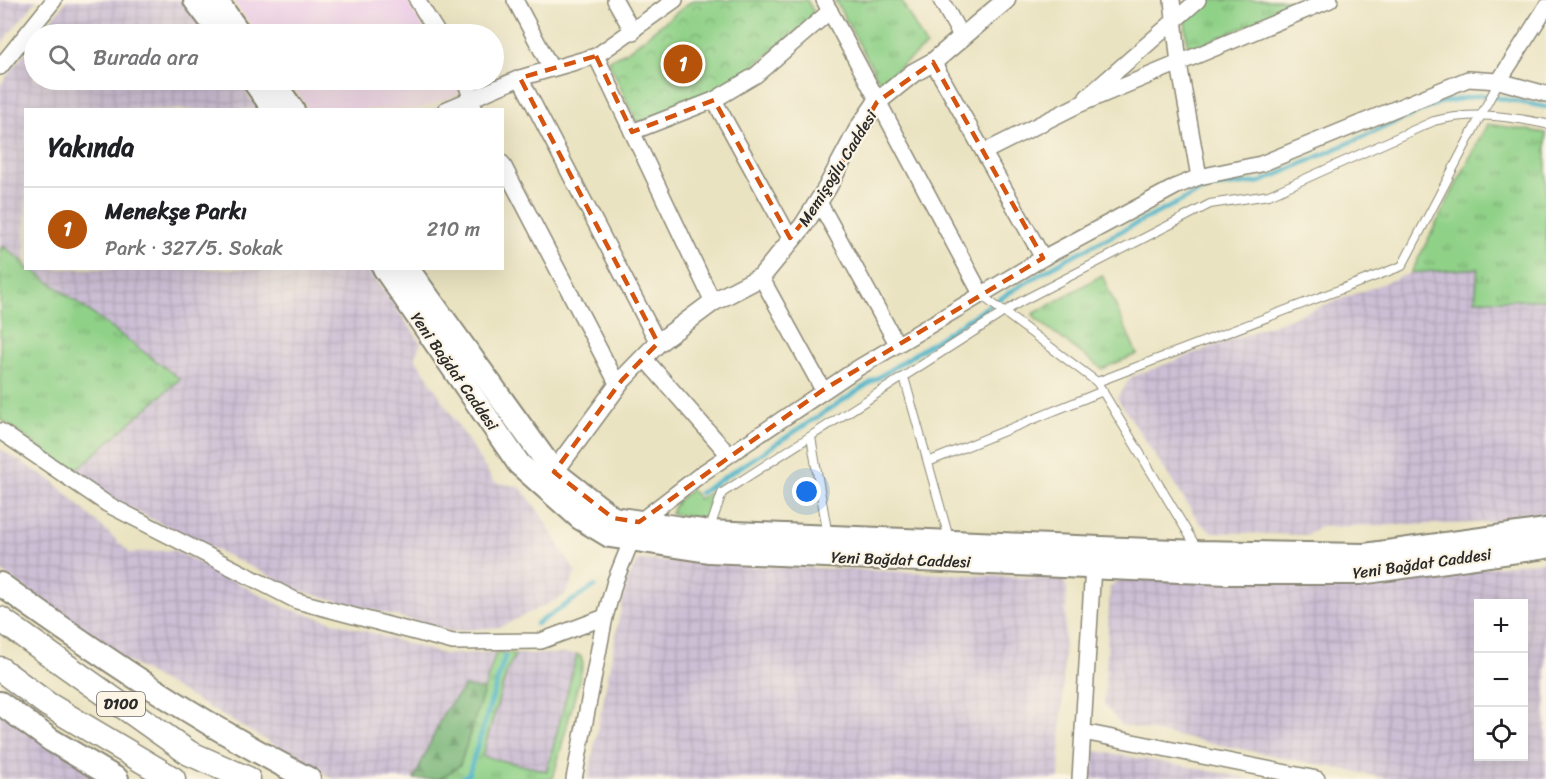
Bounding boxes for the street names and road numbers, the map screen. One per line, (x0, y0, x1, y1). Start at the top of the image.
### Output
street label: Memişoğlu Caddesi (790, 104, 885, 232)
street label: Yeni Bağdat Caddesi (403, 306, 507, 437)
street label: Yeni Bağdat Caddesi (1351, 539, 1494, 588)
street label: Yeni Bağdat Caddesi (831, 543, 972, 576)
road number: D100 (97, 692, 145, 716)

